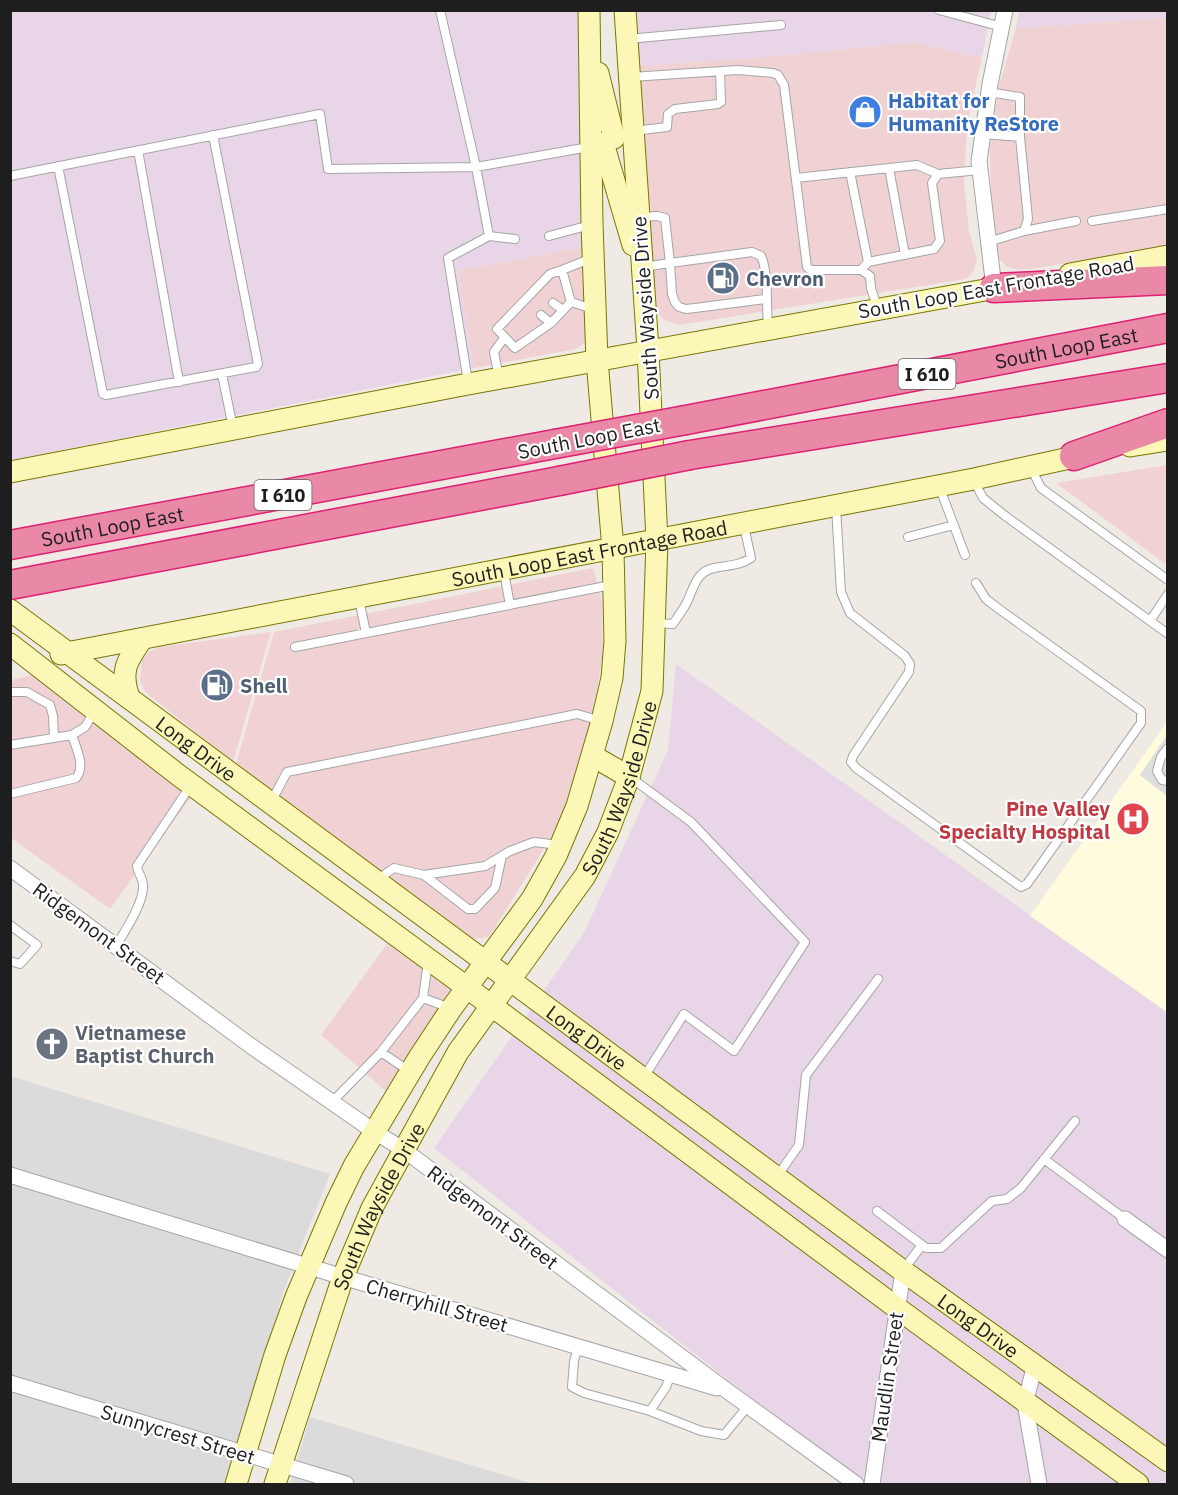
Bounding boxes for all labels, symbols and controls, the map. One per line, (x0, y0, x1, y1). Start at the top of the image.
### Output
place label: Habitat for Humanity ReStore (888, 87, 1059, 137)
shop icon: Habitat for Humanity ReStore (847, 94, 883, 130)
street label: South Wayside Drive (625, 215, 665, 401)
street label: South Loop East Frontage Road (856, 249, 1136, 325)
fuel station icon: Chevron (705, 260, 741, 296)
place label: Chevron (746, 265, 824, 292)
street label: South Loop East (992, 321, 1140, 374)
road number: I 610 (898, 359, 956, 389)
street label: South Loop East (515, 411, 663, 465)
road number: I 610 (254, 480, 312, 510)
street label: South Loop East (39, 500, 186, 553)
street label: South Loop East Frontage Road (449, 513, 729, 592)
fuel station icon: Shell (199, 667, 235, 703)
place label: Shell (240, 672, 288, 699)
street label: South Wayside Drive (574, 698, 662, 880)
street label: Long Drive (151, 709, 242, 787)
place label: Pine Valley Specialty Hospital (939, 795, 1110, 845)
hospital icon: Pine Valley Specialty Hospital (1115, 801, 1151, 837)
street label: Ridgemont Street (27, 876, 171, 990)
street label: Long Drive (541, 998, 633, 1076)
place label: Vietnamese Baptist Church (75, 1019, 215, 1069)
church icon: Vietnamese Baptist Church (34, 1026, 70, 1062)
street label: South Wayside Drive (326, 1117, 430, 1293)
street label: Ridgemont Street (422, 1159, 564, 1275)
street label: Cherryhill Street (363, 1272, 511, 1338)
street label: Long Drive (932, 1287, 1025, 1364)
street label: Maudlin Street (864, 1310, 910, 1444)
street label: Sunnycrest Street (98, 1398, 258, 1470)

